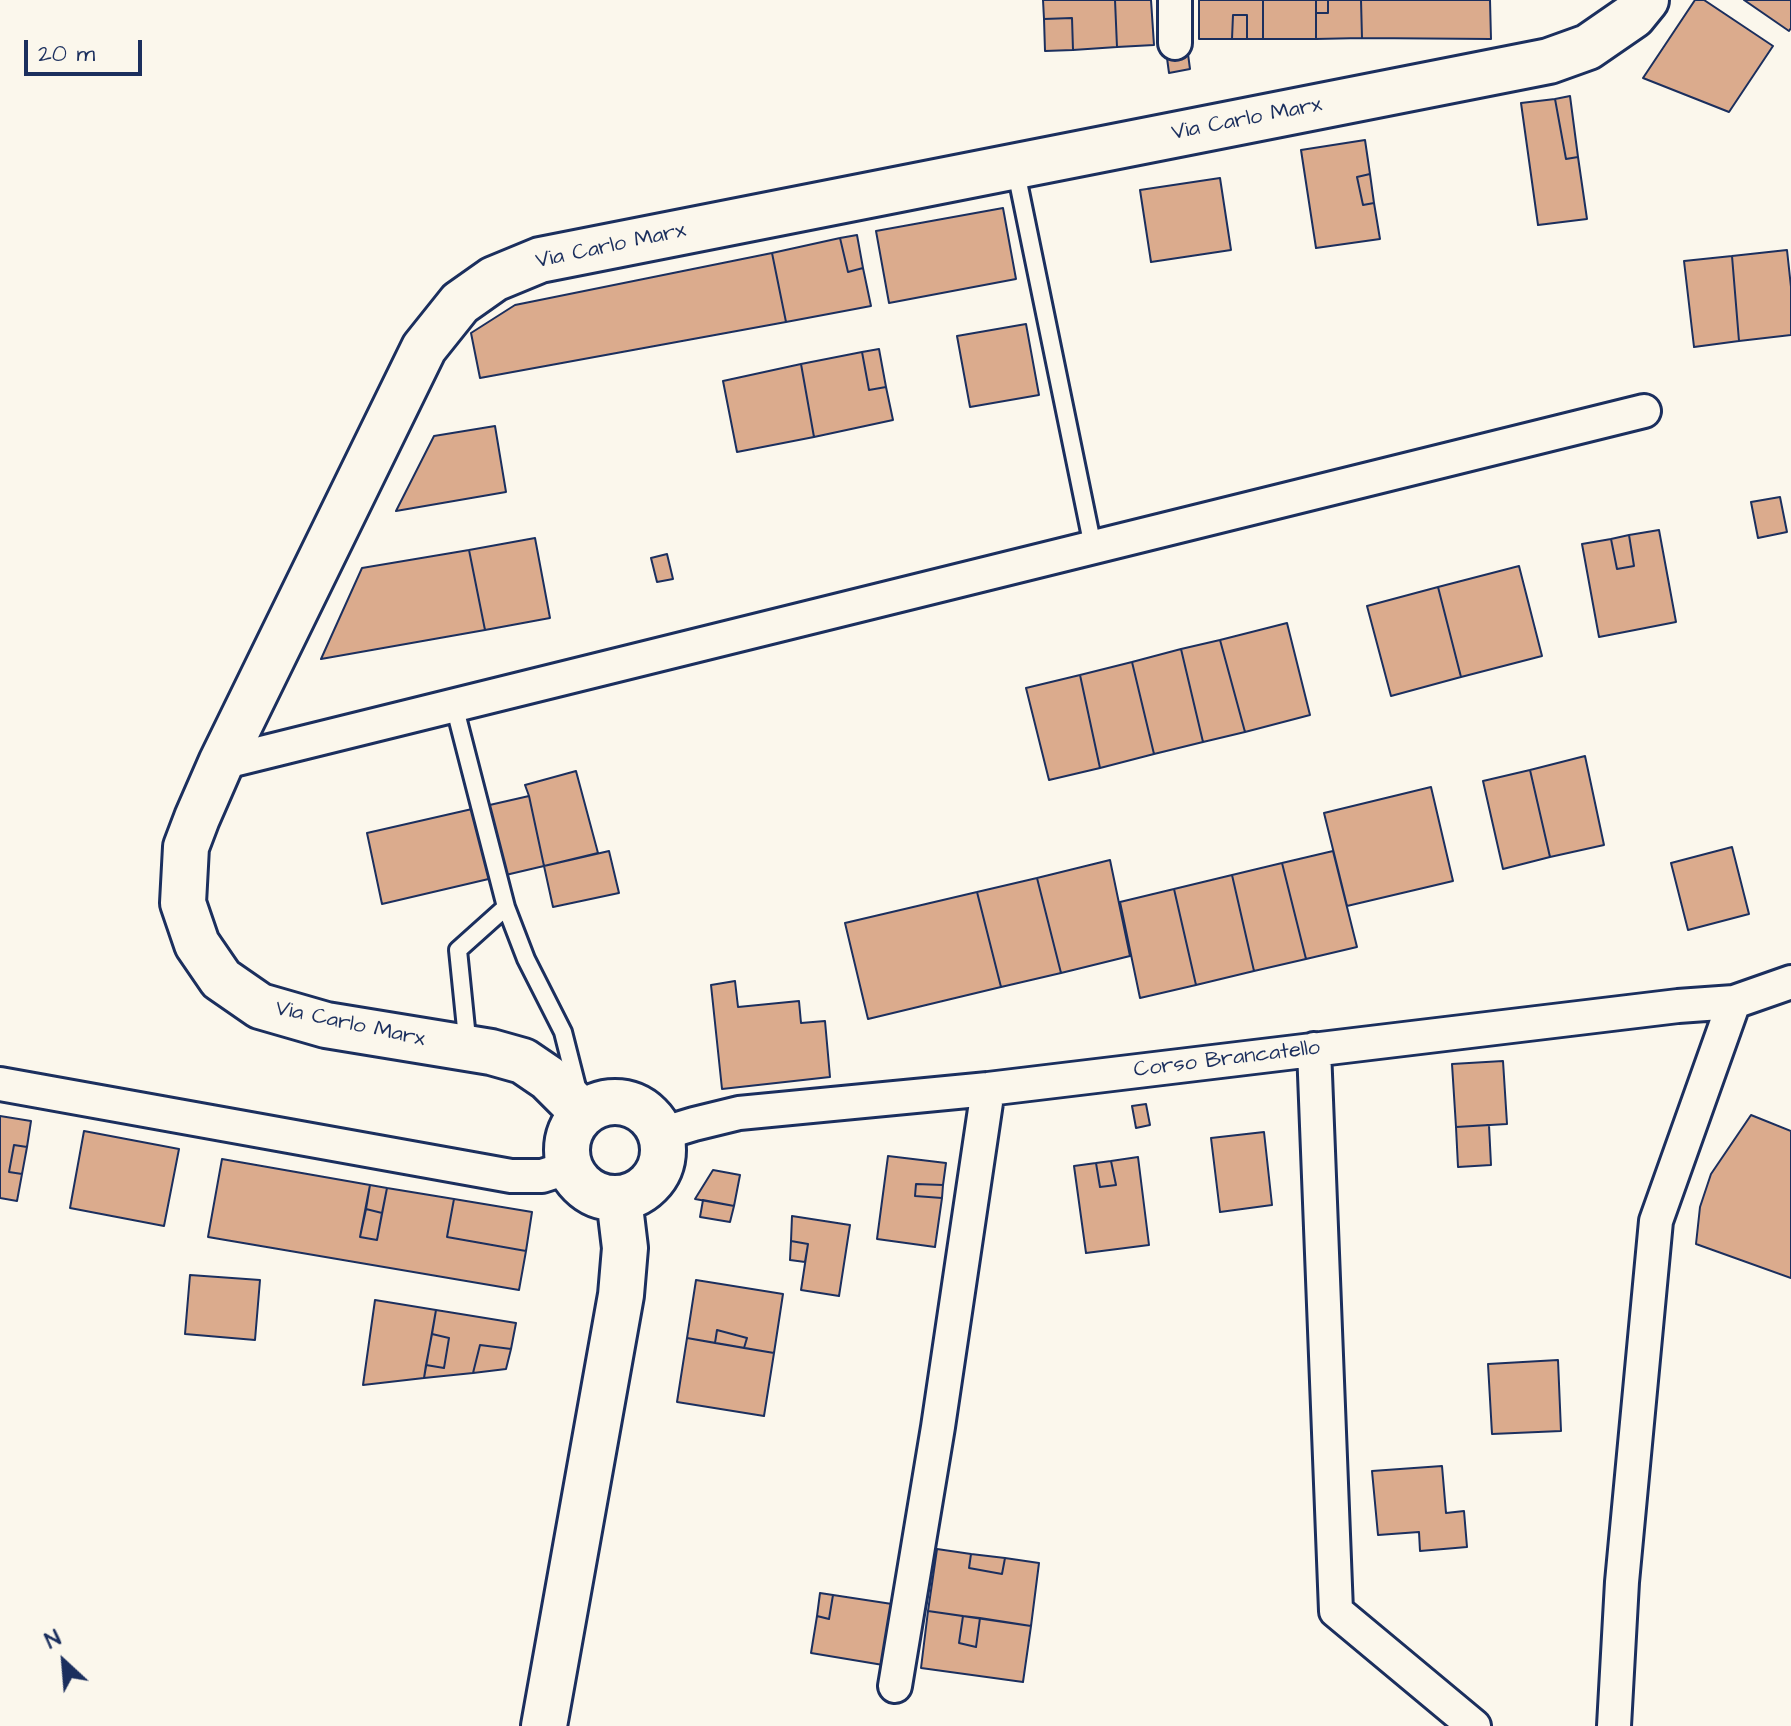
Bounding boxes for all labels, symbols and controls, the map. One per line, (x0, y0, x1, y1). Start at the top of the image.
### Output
scale bar (28, 24, 146, 74)
text: 20 m (38, 37, 95, 71)
street label: Via Carlo Marx (1170, 92, 1324, 148)
street label: Via Carlo Marx (534, 218, 688, 276)
street label: Via Carlo Marx (273, 996, 427, 1054)
street label: Corso Brancatello (1132, 1035, 1322, 1085)
north arrow (24, 1622, 104, 1702)
text: N (40, 1623, 66, 1657)

